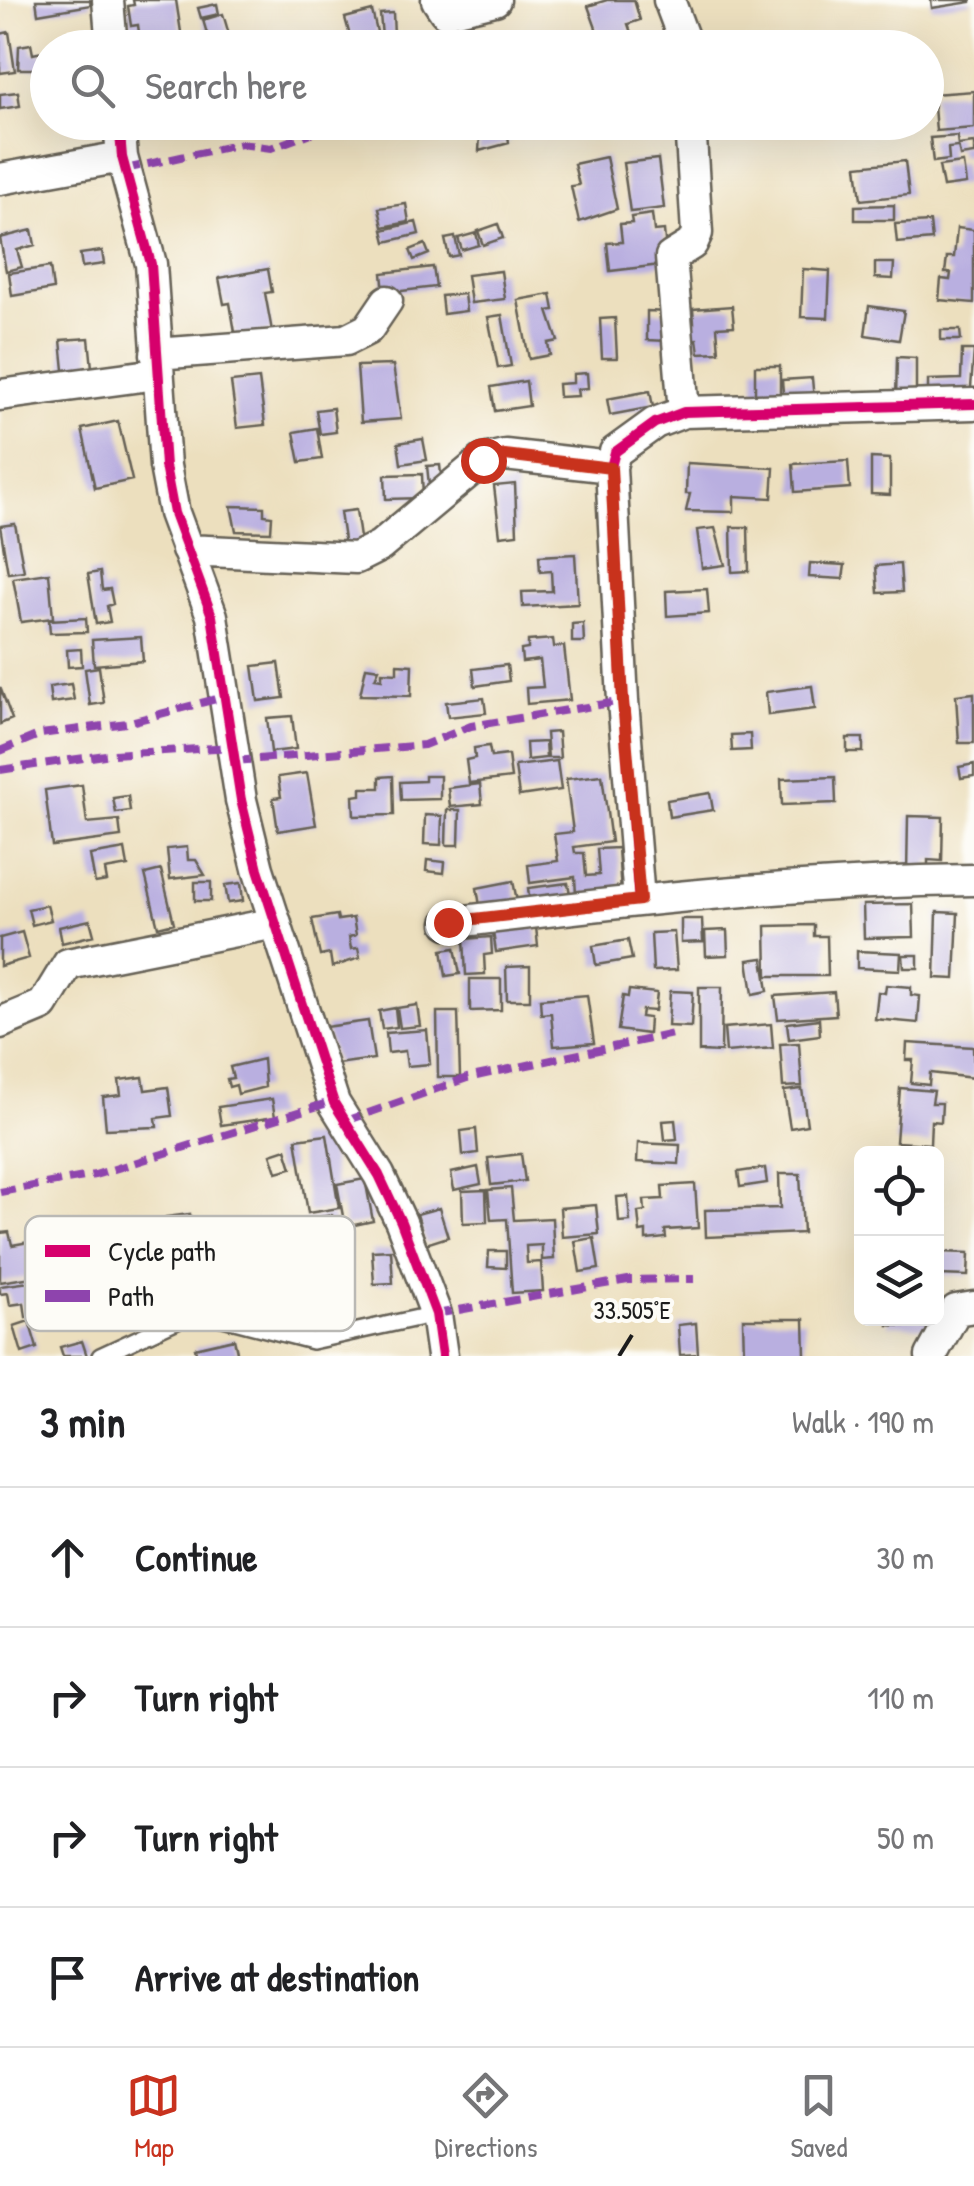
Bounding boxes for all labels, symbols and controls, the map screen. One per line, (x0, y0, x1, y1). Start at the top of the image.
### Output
search box (30, 30, 944, 140)
icon: search (65, 58, 120, 113)
text: Search here (145, 59, 307, 111)
route start (461, 438, 507, 484)
route end (426, 900, 472, 946)
map controls (854, 1146, 944, 1326)
button: locate (854, 1146, 944, 1236)
legend (25, 1216, 355, 1331)
text: Cycle path (108, 1232, 216, 1270)
button: layers (854, 1236, 944, 1326)
text: Path (108, 1277, 154, 1315)
text: 33.505°E (594, 1293, 670, 1327)
text: 3 min (40, 1393, 125, 1450)
text: Walk · 190 m (792, 1400, 934, 1443)
icon: ahead (40, 1530, 95, 1585)
text: Continue (135, 1531, 257, 1583)
text: 30 m (876, 1536, 934, 1579)
icon: right (40, 1670, 95, 1725)
text: Turn right (135, 1671, 278, 1723)
text: 110 m (867, 1676, 934, 1719)
icon: right (40, 1810, 95, 1865)
text: Turn right (135, 1811, 278, 1863)
text: 50 m (877, 1816, 934, 1859)
icon: arrive (40, 1950, 95, 2005)
text: Arrive at destination (135, 1951, 419, 2003)
tab: Map (126, 2068, 181, 2166)
tab: Directions (434, 2068, 537, 2166)
tab: Saved (790, 2068, 848, 2166)

